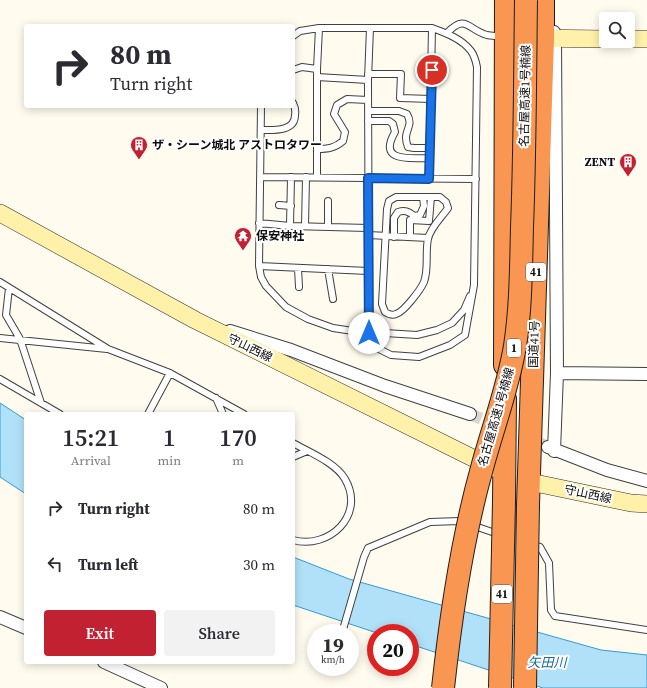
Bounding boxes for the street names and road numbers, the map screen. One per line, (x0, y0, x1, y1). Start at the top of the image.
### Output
street label: 名古屋高速1号楠線 (516, 45, 534, 147)
road number: 41 (526, 263, 546, 281)
street label: 国道41号 (525, 320, 543, 368)
street label: 守山西線 (225, 330, 275, 366)
road number: 1 (507, 339, 521, 357)
street label: 名古屋高速1号楠線 (474, 366, 518, 468)
street label: 守山西線 (563, 481, 613, 507)
road number: 41 (492, 585, 512, 603)

